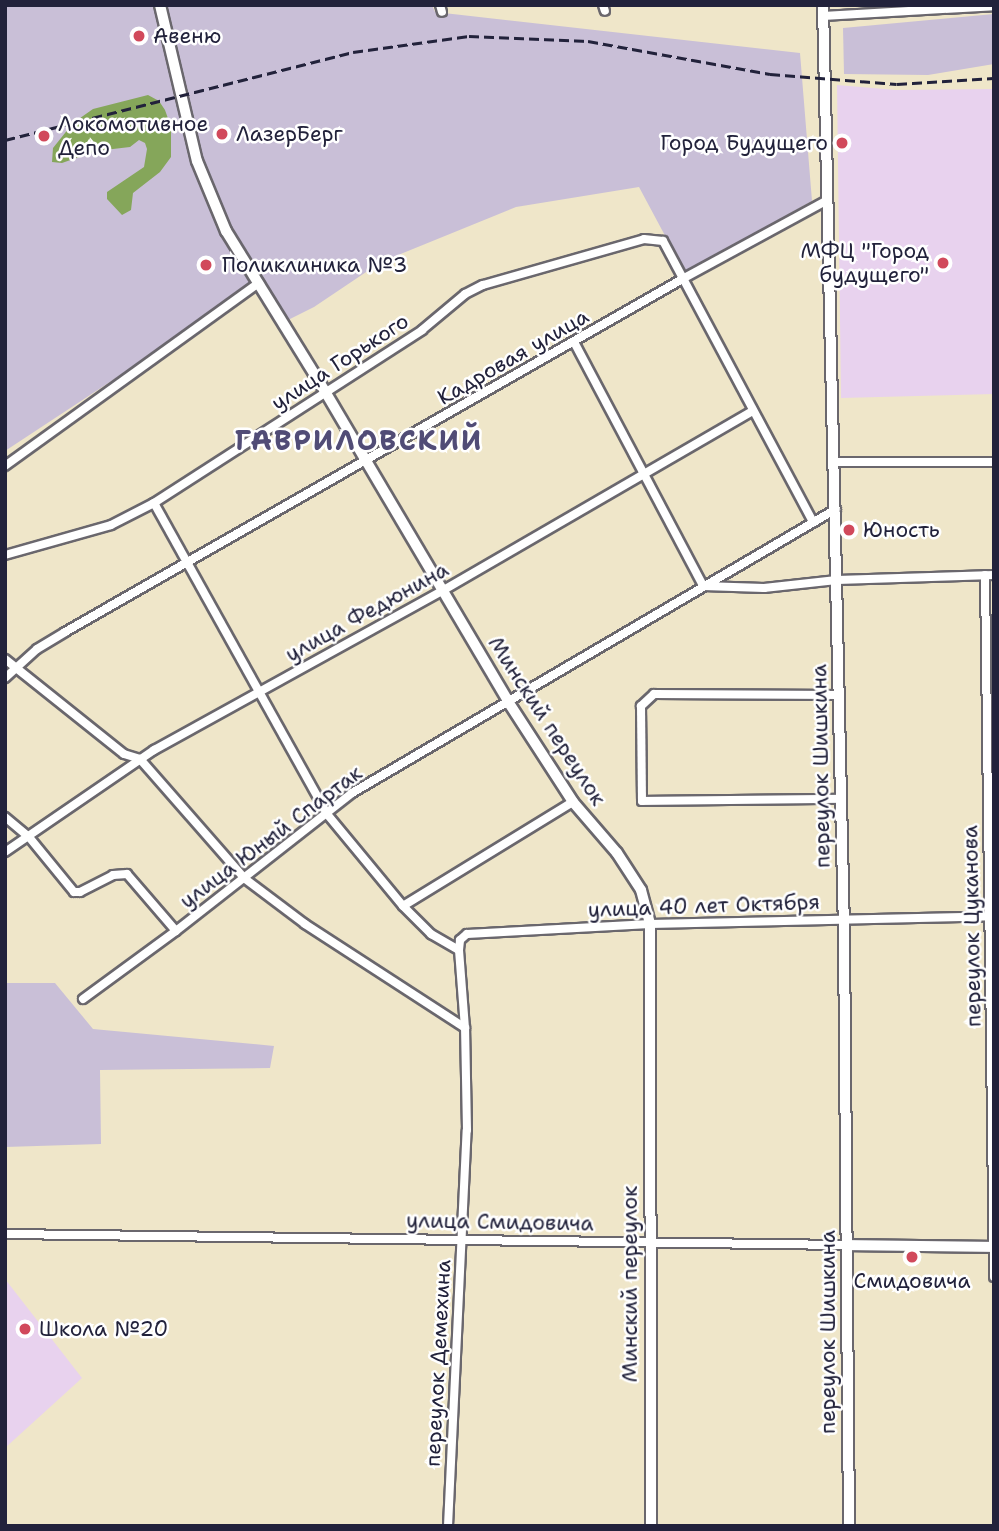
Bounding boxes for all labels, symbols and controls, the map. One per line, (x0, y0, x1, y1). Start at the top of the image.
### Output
place label: Авеню (153, 23, 222, 49)
marker: Авеню (131, 28, 147, 44)
place label: Локомотивное Депо (58, 111, 208, 161)
place label: ЛазерБерг (236, 121, 343, 147)
marker: ЛазерБерг (214, 126, 230, 142)
marker: Локомотивное Депо (36, 128, 52, 144)
place label: Город Будущего (660, 130, 828, 156)
marker: Город Будущего (834, 135, 850, 151)
place label: МФЦ "Город будущего" (801, 238, 929, 288)
place label: Поликлиника №3 (222, 252, 407, 278)
marker: Поликлиника №3 (196, 255, 216, 275)
marker: МФЦ "Город будущего" (935, 255, 951, 271)
street label: Кадровая улица (433, 303, 593, 411)
street label: улица Горького (267, 308, 413, 416)
district label: ГАВРИЛОВСКИЙ (236, 423, 482, 457)
place label: Юность (863, 517, 940, 543)
marker: Юность (841, 522, 857, 538)
street label: улица Федюнина (281, 557, 453, 667)
street label: Минский переулок (483, 632, 611, 810)
street label: переулок Шишкина (807, 664, 835, 868)
street label: улица Юный Спартак (175, 760, 367, 914)
street label: переулок Цуканова (958, 825, 986, 1027)
street label: улица 40 лет Октября (588, 889, 820, 923)
street label: Минский переулок (617, 1186, 643, 1382)
street label: улица Смидовича (406, 1208, 594, 1236)
street label: переулок Шишкина (815, 1230, 841, 1434)
marker: Смидовича (904, 1249, 920, 1265)
street label: переулок Демехина (420, 1259, 456, 1467)
place label: Смидовича (854, 1268, 970, 1294)
place label: Школа №20 (39, 1316, 168, 1342)
marker: Школа №20 (17, 1321, 33, 1337)

